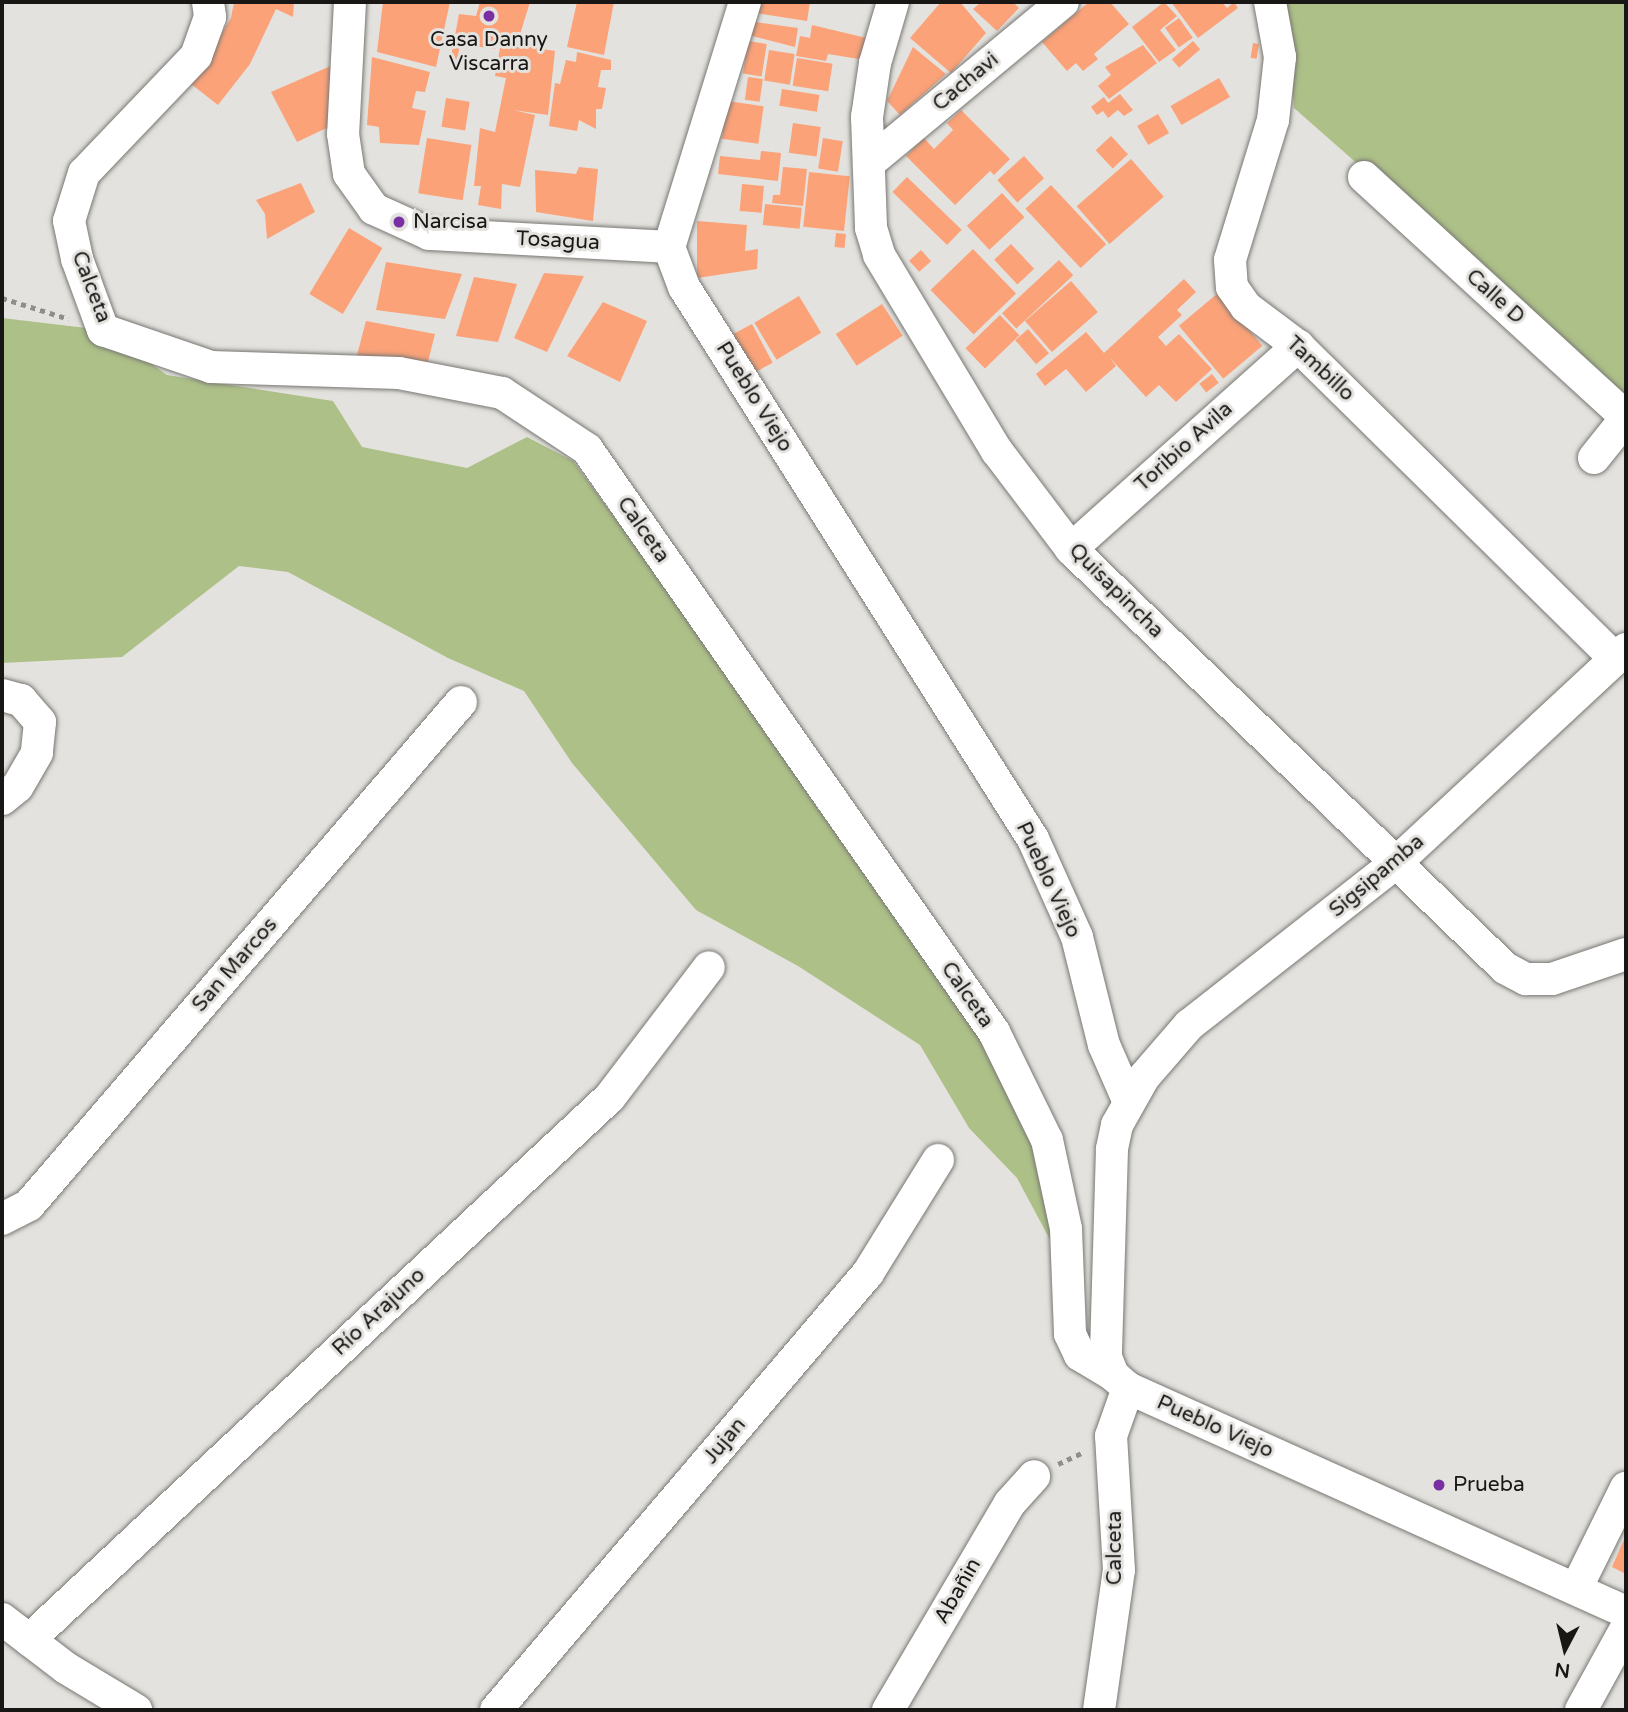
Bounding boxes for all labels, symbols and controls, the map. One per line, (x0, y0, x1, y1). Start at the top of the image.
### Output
marker: Casa Danny Viscarra (481, 8, 497, 24)
place label: Casa Danny Viscarra (430, 27, 548, 77)
street label: Cachavi (928, 47, 1004, 117)
place label: Narcisa (413, 209, 488, 235)
marker: Narcisa (391, 214, 407, 230)
street label: Tosagua (515, 226, 601, 256)
street label: Calceta (66, 248, 116, 326)
street label: Calle D (1461, 264, 1529, 330)
street label: Tambillo (1281, 331, 1359, 407)
street label: Pueblo Viejo (710, 337, 798, 457)
street label: Toribio Avila (1130, 397, 1238, 497)
street label: Calceta (611, 492, 675, 568)
street label: Quisapincha (1063, 538, 1169, 644)
street label: Pueblo Viejo (1010, 818, 1086, 942)
street label: Sigsipamba (1325, 829, 1429, 923)
street label: San Marcos (187, 913, 283, 1017)
street label: Calceta (935, 957, 999, 1033)
street label: Río Arajuno (327, 1263, 431, 1361)
street label: Pueblo Viejo (1153, 1390, 1277, 1464)
street label: Jujan (698, 1413, 752, 1469)
place label: Prueba (1453, 1472, 1525, 1498)
marker: Prueba (1431, 1477, 1447, 1493)
street label: Calceta (1102, 1511, 1128, 1585)
street label: Abañin (929, 1554, 987, 1628)
north arrow (1530, 1614, 1600, 1684)
text: N (1554, 1658, 1571, 1682)

